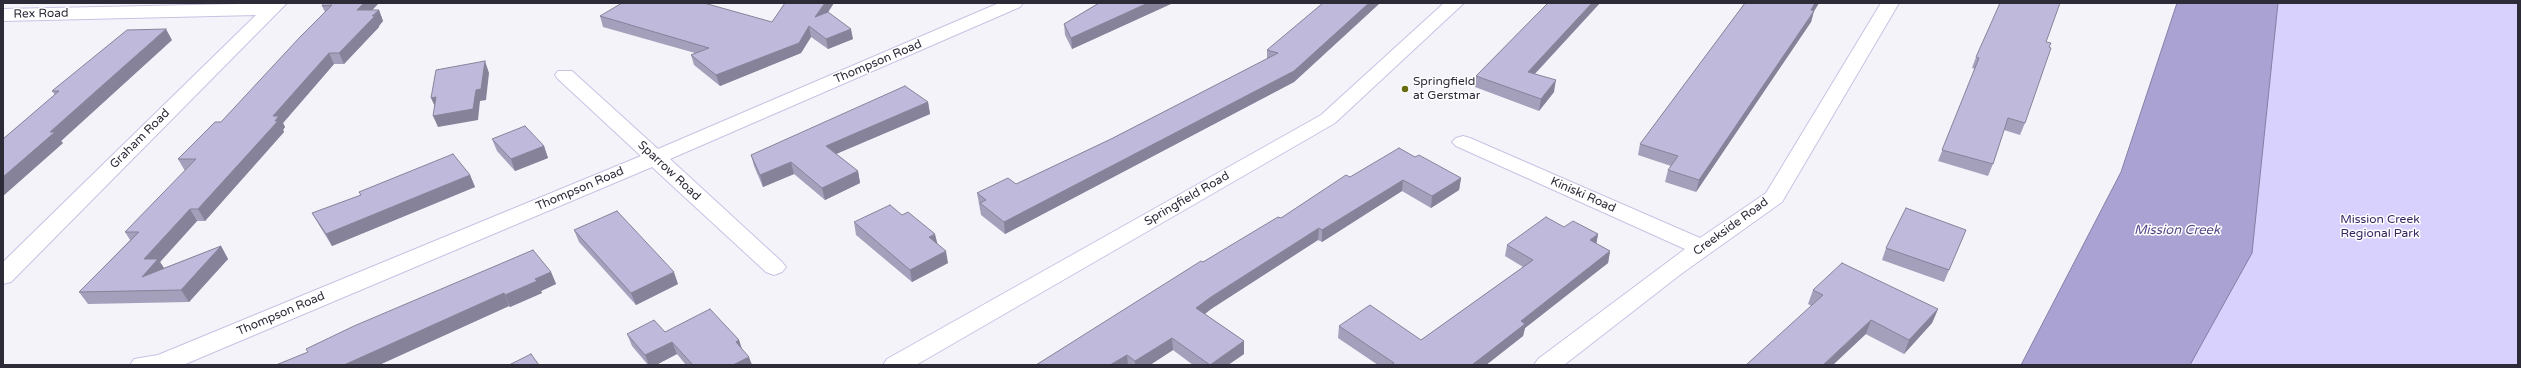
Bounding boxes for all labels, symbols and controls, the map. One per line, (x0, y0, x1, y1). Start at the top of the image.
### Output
street label: Rex Road (13, 6, 69, 22)
street label: Thompson Road (832, 37, 924, 87)
place label: Springfield at Gerstmar (1413, 75, 1480, 103)
marker: Springfield at Gerstmar (1400, 84, 1410, 94)
street label: Graham Road (107, 106, 173, 172)
street label: Sparrow Road (635, 138, 703, 204)
street label: Thompson Road (534, 164, 626, 214)
street label: Springfield Road (1142, 169, 1232, 229)
street label: Kiniski Road (1548, 174, 1618, 216)
street label: Creekside Road (1691, 195, 1771, 259)
park label: Mission Creek Regional Park (2340, 213, 2420, 241)
water label: Mission Creek (2134, 223, 2220, 239)
street label: Thompson Road (235, 289, 327, 339)

